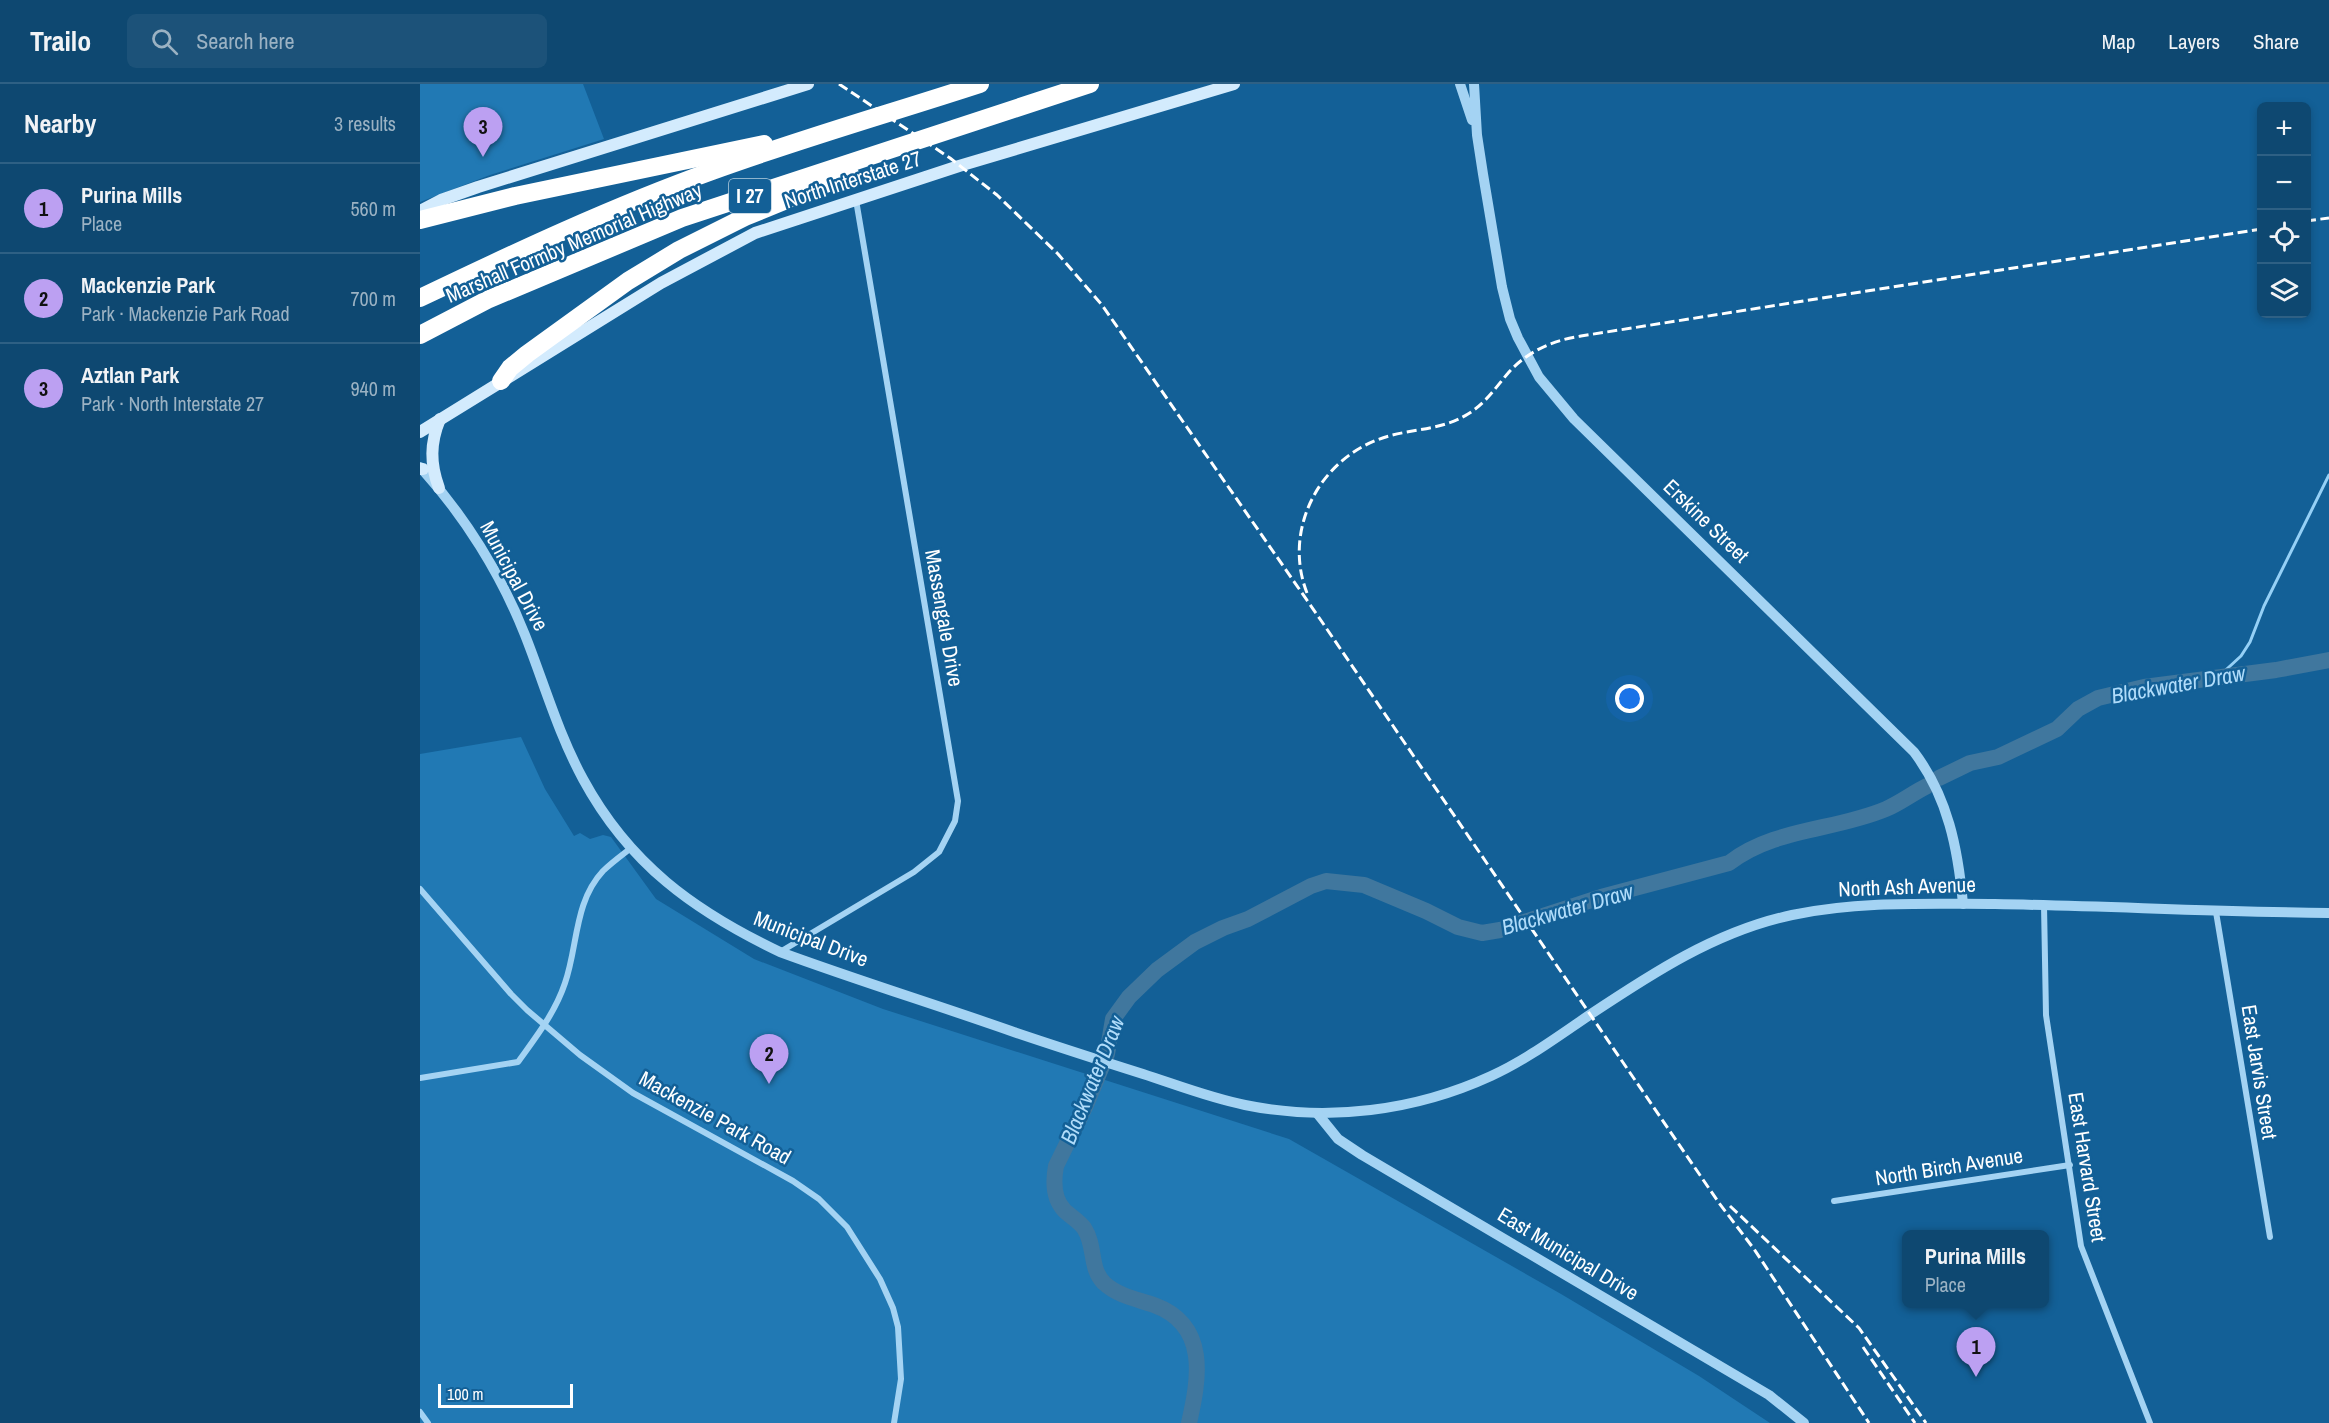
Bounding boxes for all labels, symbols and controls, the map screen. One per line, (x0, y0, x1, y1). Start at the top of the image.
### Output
search box (127, 14, 547, 68)
text: Trailo (30, 22, 91, 60)
icon: search (148, 25, 181, 58)
text: Search here (196, 26, 295, 56)
text: Map (2102, 27, 2135, 56)
text: Layers (2168, 27, 2220, 56)
text: Share (2253, 27, 2299, 56)
map controls (2257, 102, 2311, 318)
button: + (2257, 102, 2311, 156)
text: Nearby (24, 106, 96, 141)
pin: 3 (464, 107, 502, 157)
text: 3 results (334, 110, 396, 137)
street label: North Interstate 27 (781, 144, 925, 215)
button: − (2257, 156, 2311, 210)
street label: Marshall Formby Memorial Highway (441, 175, 707, 310)
road number: I 27 (729, 179, 771, 213)
text: Purina Mills (81, 180, 182, 210)
text: 1 (39, 195, 48, 222)
text: 560 m (350, 195, 396, 222)
text: Place (81, 210, 122, 237)
button: locate (2257, 210, 2311, 264)
button: layers (2257, 264, 2311, 318)
text: Mackenzie Park (81, 270, 215, 300)
text: 2 (39, 285, 48, 312)
text: 700 m (350, 285, 396, 312)
text: Park · Mackenzie Park Road (81, 300, 290, 327)
text: Aztlan Park (81, 360, 179, 390)
text: 3 (39, 375, 48, 402)
text: 940 m (350, 375, 396, 402)
text: Park · North Interstate 27 (81, 390, 264, 417)
street label: Erskine Street (1657, 472, 1756, 569)
street label: Municipal Drive (473, 516, 556, 636)
street label: Massengale Drive (918, 547, 971, 689)
water label: Blackwater Draw (2109, 657, 2248, 711)
your location (1615, 684, 1644, 713)
street label: North Ash Avenue (1838, 870, 1976, 903)
water label: Blackwater Draw (1498, 876, 1637, 942)
street label: Municipal Drive (750, 903, 873, 974)
street label: East Jarvis Street (2235, 1003, 2284, 1142)
water label: Blackwater Draw (1053, 1011, 1132, 1148)
pin: 2 (750, 1034, 788, 1084)
street label: Mackenzie Park Road (634, 1064, 796, 1171)
street label: East Harvard Street (2061, 1090, 2114, 1244)
street label: North Birch Avenue (1873, 1141, 2025, 1192)
street label: East Municipal Drive (1492, 1200, 1644, 1307)
popup (1902, 1230, 2049, 1308)
text: Purina Mills (1925, 1241, 2026, 1271)
text: Place (1925, 1271, 1966, 1298)
pin: 1 (1956, 1328, 1996, 1377)
scale bar (438, 1381, 573, 1408)
text: 100 m (447, 1383, 483, 1405)

